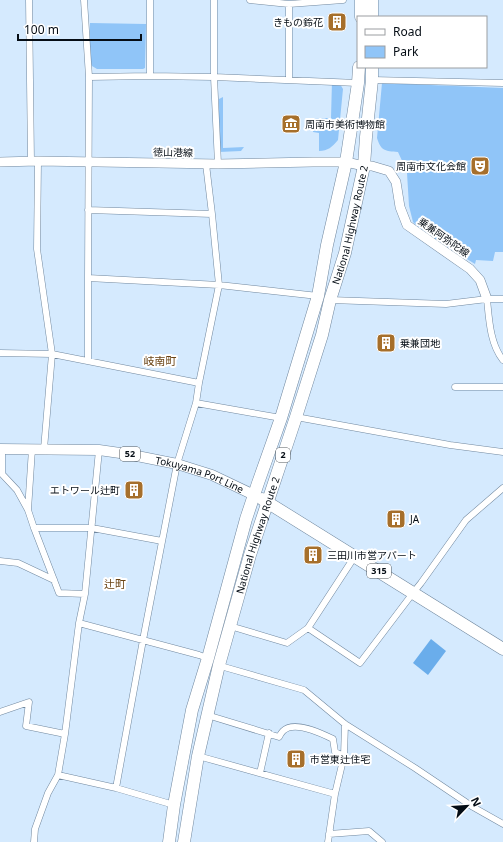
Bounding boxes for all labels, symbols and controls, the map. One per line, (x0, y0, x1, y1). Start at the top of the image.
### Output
building icon: きもの鈴花 (326, 11, 348, 33)
place label: きもの鈴花 (273, 15, 323, 29)
scale bar (18, 16, 141, 42)
legend (357, 16, 487, 68)
text: 100 m (24, 21, 59, 38)
text: Road (393, 23, 422, 40)
text: Park (393, 43, 419, 60)
museum icon: 周南市美術博物館 (280, 113, 302, 135)
place label: 周南市美術博物館 (305, 117, 385, 131)
street label: 徳山港線 (153, 145, 193, 159)
theatre icon: 周南市文化会館 (469, 155, 491, 177)
place label: 周南市文化会館 (396, 159, 466, 173)
street label: National Highway Route 2 (328, 164, 371, 286)
street label: 乗兼阿弥陀線 (415, 214, 473, 260)
building icon: 乗兼団地 (375, 332, 397, 354)
place label: 乗兼団地 (400, 336, 441, 350)
district label: 岐南町 (144, 353, 177, 368)
road number: 52 (120, 447, 140, 461)
road number: 2 (276, 448, 290, 462)
street label: Tokuyama Port Line (154, 453, 246, 496)
street label: National Highway Route 2 (232, 474, 283, 595)
building icon: エトワール辻町 (123, 479, 145, 501)
place label: エトワール辻町 (50, 483, 120, 497)
building icon: JA (385, 508, 407, 530)
place label: JA (409, 512, 420, 526)
building icon: 三田川市営アパート (302, 544, 324, 566)
place label: 三田川市営アパート (327, 548, 417, 562)
road number: 315 (367, 564, 391, 578)
district label: 辻町 (104, 576, 126, 591)
building icon: 市営東辻住宅 (285, 748, 307, 770)
place label: 市営東辻住宅 (310, 752, 370, 766)
north arrow (447, 786, 487, 826)
text: N (468, 794, 485, 809)

